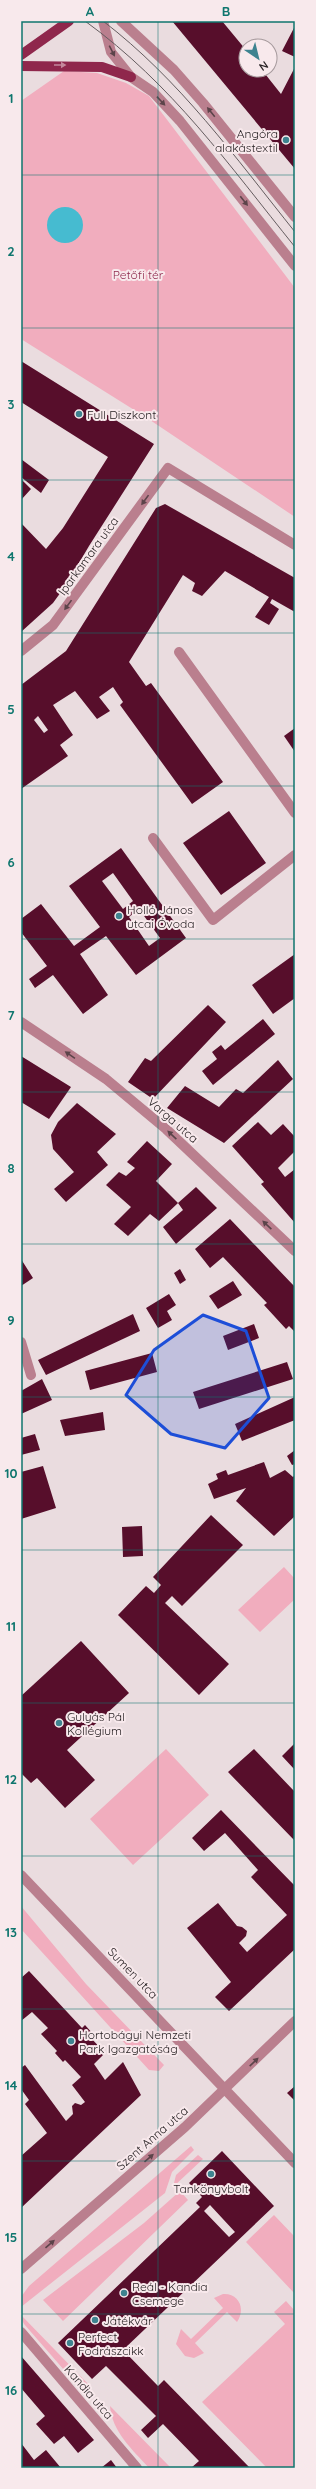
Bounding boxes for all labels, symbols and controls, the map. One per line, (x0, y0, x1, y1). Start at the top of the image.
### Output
text: A (86, 3, 95, 19)
text: B (222, 3, 230, 19)
north arrow (238, 38, 278, 78)
one-way arrow (109, 45, 115, 57)
text: N (256, 58, 271, 74)
one-way arrow (54, 62, 67, 68)
text: 1 (8, 90, 14, 106)
one-way arrow (157, 96, 166, 106)
one-way arrow (207, 107, 215, 118)
place label: Angóra alakástextil (215, 126, 278, 155)
marker: Angóra alakástextil (281, 135, 291, 145)
one-way arrow (240, 196, 248, 207)
text: 2 (7, 243, 15, 259)
park label: Petőfi tér (113, 267, 164, 282)
text: 3 (8, 396, 15, 412)
place label: Full Diszkont (87, 407, 156, 422)
marker: Full Diszkont (74, 409, 84, 419)
one-way arrow (141, 494, 149, 505)
street label: Iparkamara utca (54, 514, 122, 598)
text: 4 (7, 548, 15, 564)
one-way arrow (64, 599, 73, 610)
text: 5 (7, 701, 15, 717)
text: 6 (7, 854, 15, 870)
place label: Holló János utcai Óvoda (127, 902, 194, 931)
marker: Holló János utcai Óvoda (114, 911, 124, 921)
text: 7 (7, 1007, 15, 1023)
one-way arrow (65, 1051, 75, 1059)
street label: Varga utca (145, 1094, 201, 1146)
one-way arrow (167, 1131, 177, 1140)
text: 8 (7, 1160, 15, 1176)
one-way arrow (262, 1220, 272, 1229)
text: 9 (7, 1312, 15, 1328)
text: 10 (4, 1465, 18, 1481)
text: 11 (6, 1618, 16, 1634)
place label: Gulyás Pál Kollégium (67, 1709, 125, 1738)
marker: Gulyás Pál Kollégium (54, 1718, 64, 1728)
text: 12 (5, 1771, 17, 1787)
text: 13 (5, 1924, 17, 1940)
street label: Sumen utca (105, 1944, 161, 2002)
place label: Hortobágyi Nemzeti Park Igazgatóság (79, 2027, 191, 2056)
marker: Hortobágyi Nemzeti Park Igazgatóság (66, 2036, 76, 2046)
one-way arrow (249, 2057, 259, 2066)
text: 14 (5, 2077, 18, 2093)
street label: Szent Anna utca (113, 2103, 191, 2173)
one-way arrow (143, 2154, 154, 2163)
marker: Tankönyvbolt (206, 2169, 216, 2179)
place label: Tankönyvbolt (173, 2181, 249, 2196)
text: 15 (5, 2229, 17, 2245)
one-way arrow (45, 2239, 56, 2248)
place label: Reál - Kandia Csemege (132, 2279, 208, 2308)
marker: Reál - Kandia Csemege (119, 2288, 129, 2298)
place label: Játékvár (103, 2313, 153, 2328)
marker: Játékvár (90, 2315, 100, 2325)
place label: Perfect Fodrászcikk (78, 2329, 144, 2358)
marker: Perfect Fodrászcikk (65, 2338, 75, 2348)
street label: Kandia utca (61, 2362, 117, 2422)
text: 16 (5, 2382, 17, 2398)

